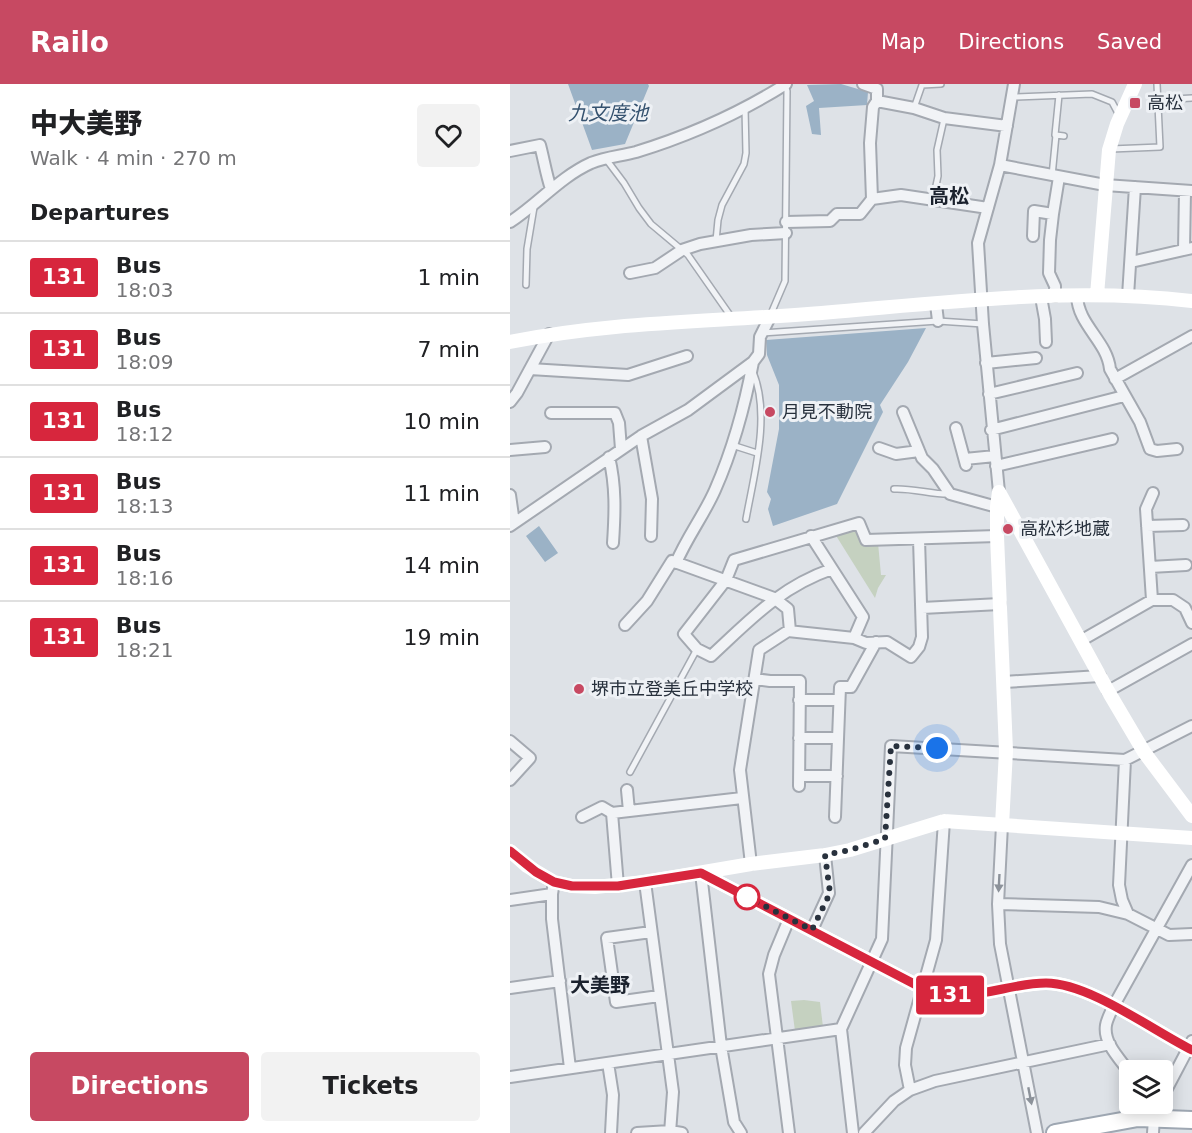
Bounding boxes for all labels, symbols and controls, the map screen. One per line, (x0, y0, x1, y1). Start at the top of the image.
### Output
text: Railo (30, 26, 109, 59)
text: Map (881, 30, 925, 54)
text: Directions (958, 30, 1064, 54)
text: Saved (1097, 30, 1162, 54)
place label: 高松 (1147, 92, 1183, 113)
marker: 高松 (1128, 96, 1142, 110)
water label: 九文度池 (568, 101, 650, 125)
button: heart (417, 104, 480, 167)
text: 中大美野 (30, 107, 142, 140)
text: Walk · 4 min · 270 m (30, 146, 237, 170)
district label: 高松 (929, 184, 969, 208)
text: Departures (30, 200, 170, 225)
text: Bus (116, 253, 161, 278)
text: 131 (42, 265, 86, 289)
text: 1 min (418, 265, 480, 290)
text: 18:03 (116, 278, 173, 302)
text: Bus (116, 325, 161, 350)
text: 131 (42, 337, 86, 361)
text: 7 min (418, 337, 480, 362)
text: 18:09 (116, 350, 173, 374)
text: Bus (116, 397, 161, 422)
place label: 月見不動院 (782, 401, 872, 422)
marker: 月見不動院 (763, 405, 777, 419)
text: 131 (42, 409, 86, 433)
text: 10 min (404, 409, 480, 434)
text: 18:12 (116, 422, 173, 446)
text: Bus (116, 469, 161, 494)
text: 131 (42, 481, 86, 505)
text: 11 min (404, 481, 480, 506)
text: 18:13 (116, 494, 173, 518)
place label: 高松杉地蔵 (1020, 518, 1110, 539)
marker: 高松杉地蔵 (1001, 522, 1015, 536)
text: Bus (116, 541, 161, 566)
text: 131 (42, 553, 86, 577)
text: 14 min (404, 553, 480, 578)
text: 18:16 (116, 566, 173, 590)
text: Bus (116, 613, 161, 638)
text: 131 (42, 625, 86, 649)
text: 19 min (404, 625, 480, 650)
text: 18:21 (116, 638, 173, 662)
place label: 堺市立登美丘中学校 (591, 678, 753, 699)
marker: 堺市立登美丘中学校 (572, 682, 586, 696)
your location (922, 733, 952, 763)
one-way arrow (994, 874, 1003, 893)
unlabelled marker (734, 884, 760, 910)
district label: 大美野 (570, 973, 630, 997)
line badge: 131 (916, 976, 984, 1014)
text: 131 (928, 983, 972, 1007)
button: Directions (30, 1052, 249, 1121)
button: Tickets (261, 1052, 480, 1121)
map controls (1119, 1060, 1173, 1114)
button: layers (1119, 1060, 1173, 1114)
one-way arrow (1026, 1087, 1035, 1106)

